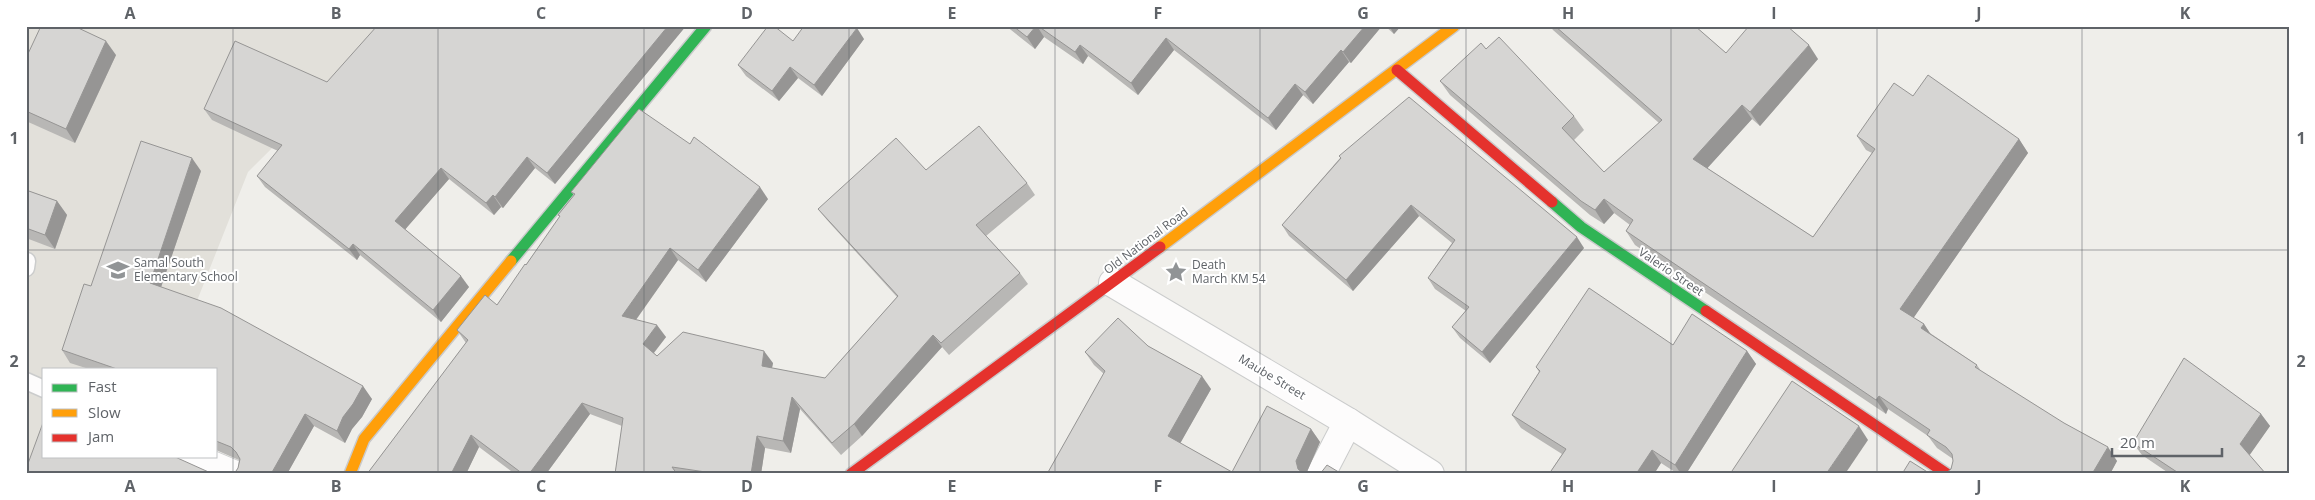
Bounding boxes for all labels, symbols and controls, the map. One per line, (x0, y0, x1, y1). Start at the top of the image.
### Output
text: A (124, 2, 136, 24)
text: B (331, 2, 341, 24)
text: C (536, 2, 546, 24)
text: D (741, 2, 753, 24)
text: E (948, 2, 957, 24)
text: F (1154, 2, 1162, 24)
text: G (1357, 2, 1369, 24)
text: H (1562, 2, 1574, 24)
text: I (1771, 2, 1777, 24)
text: J (1974, 2, 1982, 24)
text: K (2180, 2, 2191, 24)
text: 1 (9, 127, 19, 149)
text: 1 (2296, 127, 2306, 149)
street label: Old National Road (1100, 203, 1191, 278)
street label: Valerio Street (1635, 243, 1707, 300)
place label: Samal South Elementary School (134, 254, 238, 285)
place label: Death March KM 54 (1192, 256, 1266, 287)
school or university icon: Samal South Elementary School (105, 257, 131, 283)
place icon: Death March KM 54 (1163, 259, 1189, 285)
text: 2 (9, 350, 19, 372)
street label: Maube Street (1236, 350, 1309, 403)
text: 2 (2296, 350, 2306, 372)
legend (42, 368, 218, 458)
text: Fast (88, 376, 117, 396)
text: Slow (88, 402, 121, 422)
scale bar (2112, 425, 2222, 457)
text: Jam (86, 426, 114, 446)
text: 20 m (2120, 432, 2155, 452)
text: A (124, 475, 136, 497)
text: B (331, 475, 341, 497)
text: C (536, 475, 546, 497)
text: D (741, 475, 753, 497)
text: E (948, 475, 957, 497)
text: F (1154, 475, 1162, 497)
text: G (1357, 475, 1369, 497)
text: H (1562, 475, 1574, 497)
text: I (1771, 475, 1777, 497)
text: J (1974, 475, 1982, 497)
text: K (2180, 475, 2191, 497)

